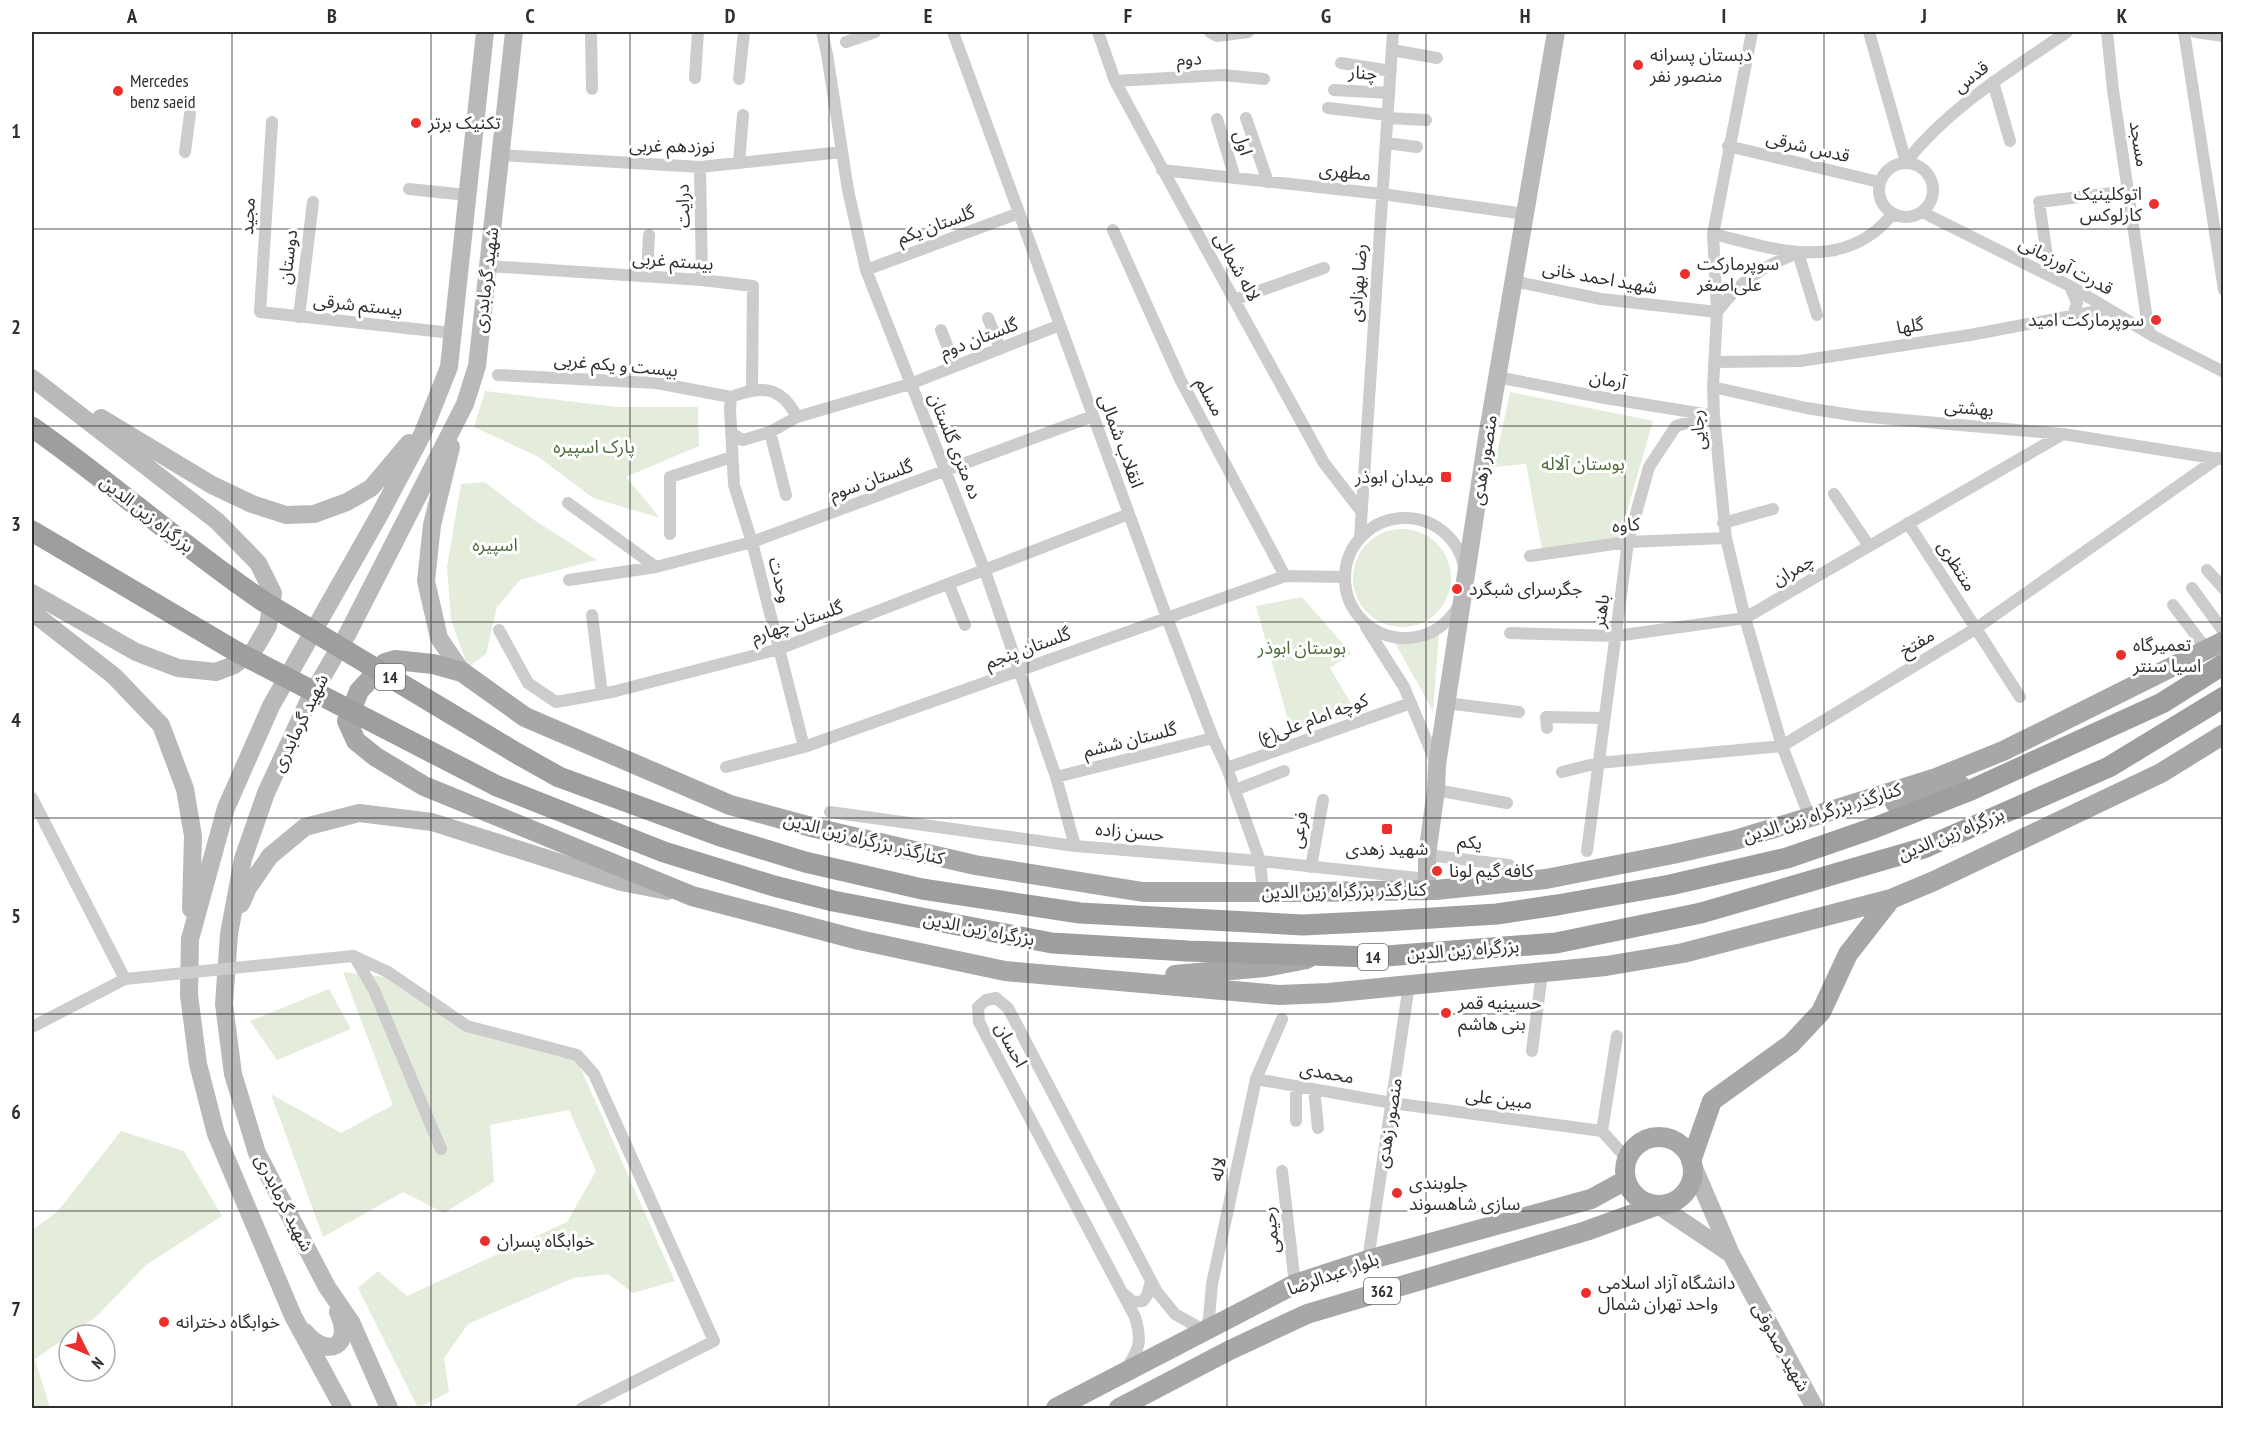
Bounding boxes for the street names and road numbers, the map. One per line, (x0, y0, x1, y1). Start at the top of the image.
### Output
street label: دوم (1176, 46, 1202, 74)
street label: قدس (1948, 55, 1993, 98)
street label: چنار (1347, 60, 1378, 85)
street label: مسجد (2125, 120, 2154, 168)
street label: قدس شرقی (1764, 126, 1852, 167)
street label: اول (1229, 128, 1258, 158)
street label: نوزدهم غربی (629, 133, 715, 160)
street label: مطهری (1318, 157, 1372, 186)
street label: درایت (671, 184, 694, 228)
street label: مجید (235, 197, 260, 235)
street label: گلستان یکم (894, 200, 979, 251)
street label: شهید گرمابدری (468, 226, 503, 334)
street label: دوستان (273, 228, 302, 286)
street label: لاله شمالی (1209, 228, 1266, 305)
street label: قدرت آورزمانی (2015, 231, 2117, 300)
street label: رضا بهزادی (1343, 243, 1372, 323)
street label: بیستم غربی (632, 246, 714, 277)
street label: شهید احمد خانی (1541, 256, 1659, 299)
street label: بیستم شرقی (312, 288, 404, 323)
street label: گلستان دوم (937, 312, 1023, 366)
street label: گلها (1895, 312, 1926, 339)
street label: بیست و یکم غربی (553, 348, 679, 383)
street label: آرمان (1588, 365, 1629, 394)
street label: مسلم (1189, 374, 1230, 421)
street label: ده متری گلستان (924, 389, 987, 502)
street label: انقلاب شمالی (1094, 391, 1149, 491)
street label: بهشتی (1944, 394, 1995, 421)
street label: رجایی (1685, 409, 1710, 451)
street label: منصور زهدی (1465, 413, 1502, 507)
street label: گلستان سوم (826, 454, 917, 508)
street label: بزرگراه زین الدین (96, 470, 199, 557)
street label: کاوه (1611, 512, 1641, 537)
street label: منتظری (1933, 536, 1982, 596)
street label: چمران (1768, 549, 1818, 591)
street label: وحدت (764, 555, 797, 605)
street label: باهنر (1587, 593, 1614, 630)
street label: گلستان چهارم (748, 595, 847, 651)
street label: گلستان پنجم (982, 621, 1075, 675)
street label: مفتخ (1895, 623, 1939, 664)
road number: 14 (375, 664, 405, 690)
street label: شهید گرمابدری (266, 670, 333, 776)
street label: کوچه امام علی(ع) (1254, 688, 1373, 752)
street label: گلستان ششم (1081, 717, 1180, 764)
street label: کنارگذر بزرگراه زین الدین (1740, 777, 1905, 848)
street label: بزرگراه زین الدین (1894, 802, 2007, 865)
street label: کنارگذر بزرگراه زین الدین (781, 807, 947, 870)
street label: فرعی (1284, 810, 1313, 850)
street label: حسن زاده (1095, 817, 1166, 846)
street label: یکم (1456, 829, 1484, 856)
street label: کنارگذر بزرگراه زین الدین (1261, 878, 1427, 903)
street label: بزرگراه زین الدین (922, 906, 1037, 951)
street label: بزرگراه زین الدین (1406, 934, 1520, 965)
road number: 14 (1358, 944, 1388, 970)
street label: احسان (990, 1018, 1033, 1071)
street label: محمدی (1298, 1056, 1356, 1089)
street label: منصور زهدی (1370, 1076, 1407, 1170)
street label: مبین علی (1464, 1083, 1534, 1114)
street label: شهید گرمابدری (250, 1150, 319, 1255)
street label: لاله (1204, 1155, 1231, 1183)
street label: رحیمی (1257, 1206, 1284, 1255)
street label: بلوار عبدالرضا (1284, 1247, 1382, 1300)
road number: 362 (1364, 1278, 1400, 1304)
street label: شهید صدوقی (1747, 1298, 1815, 1395)

